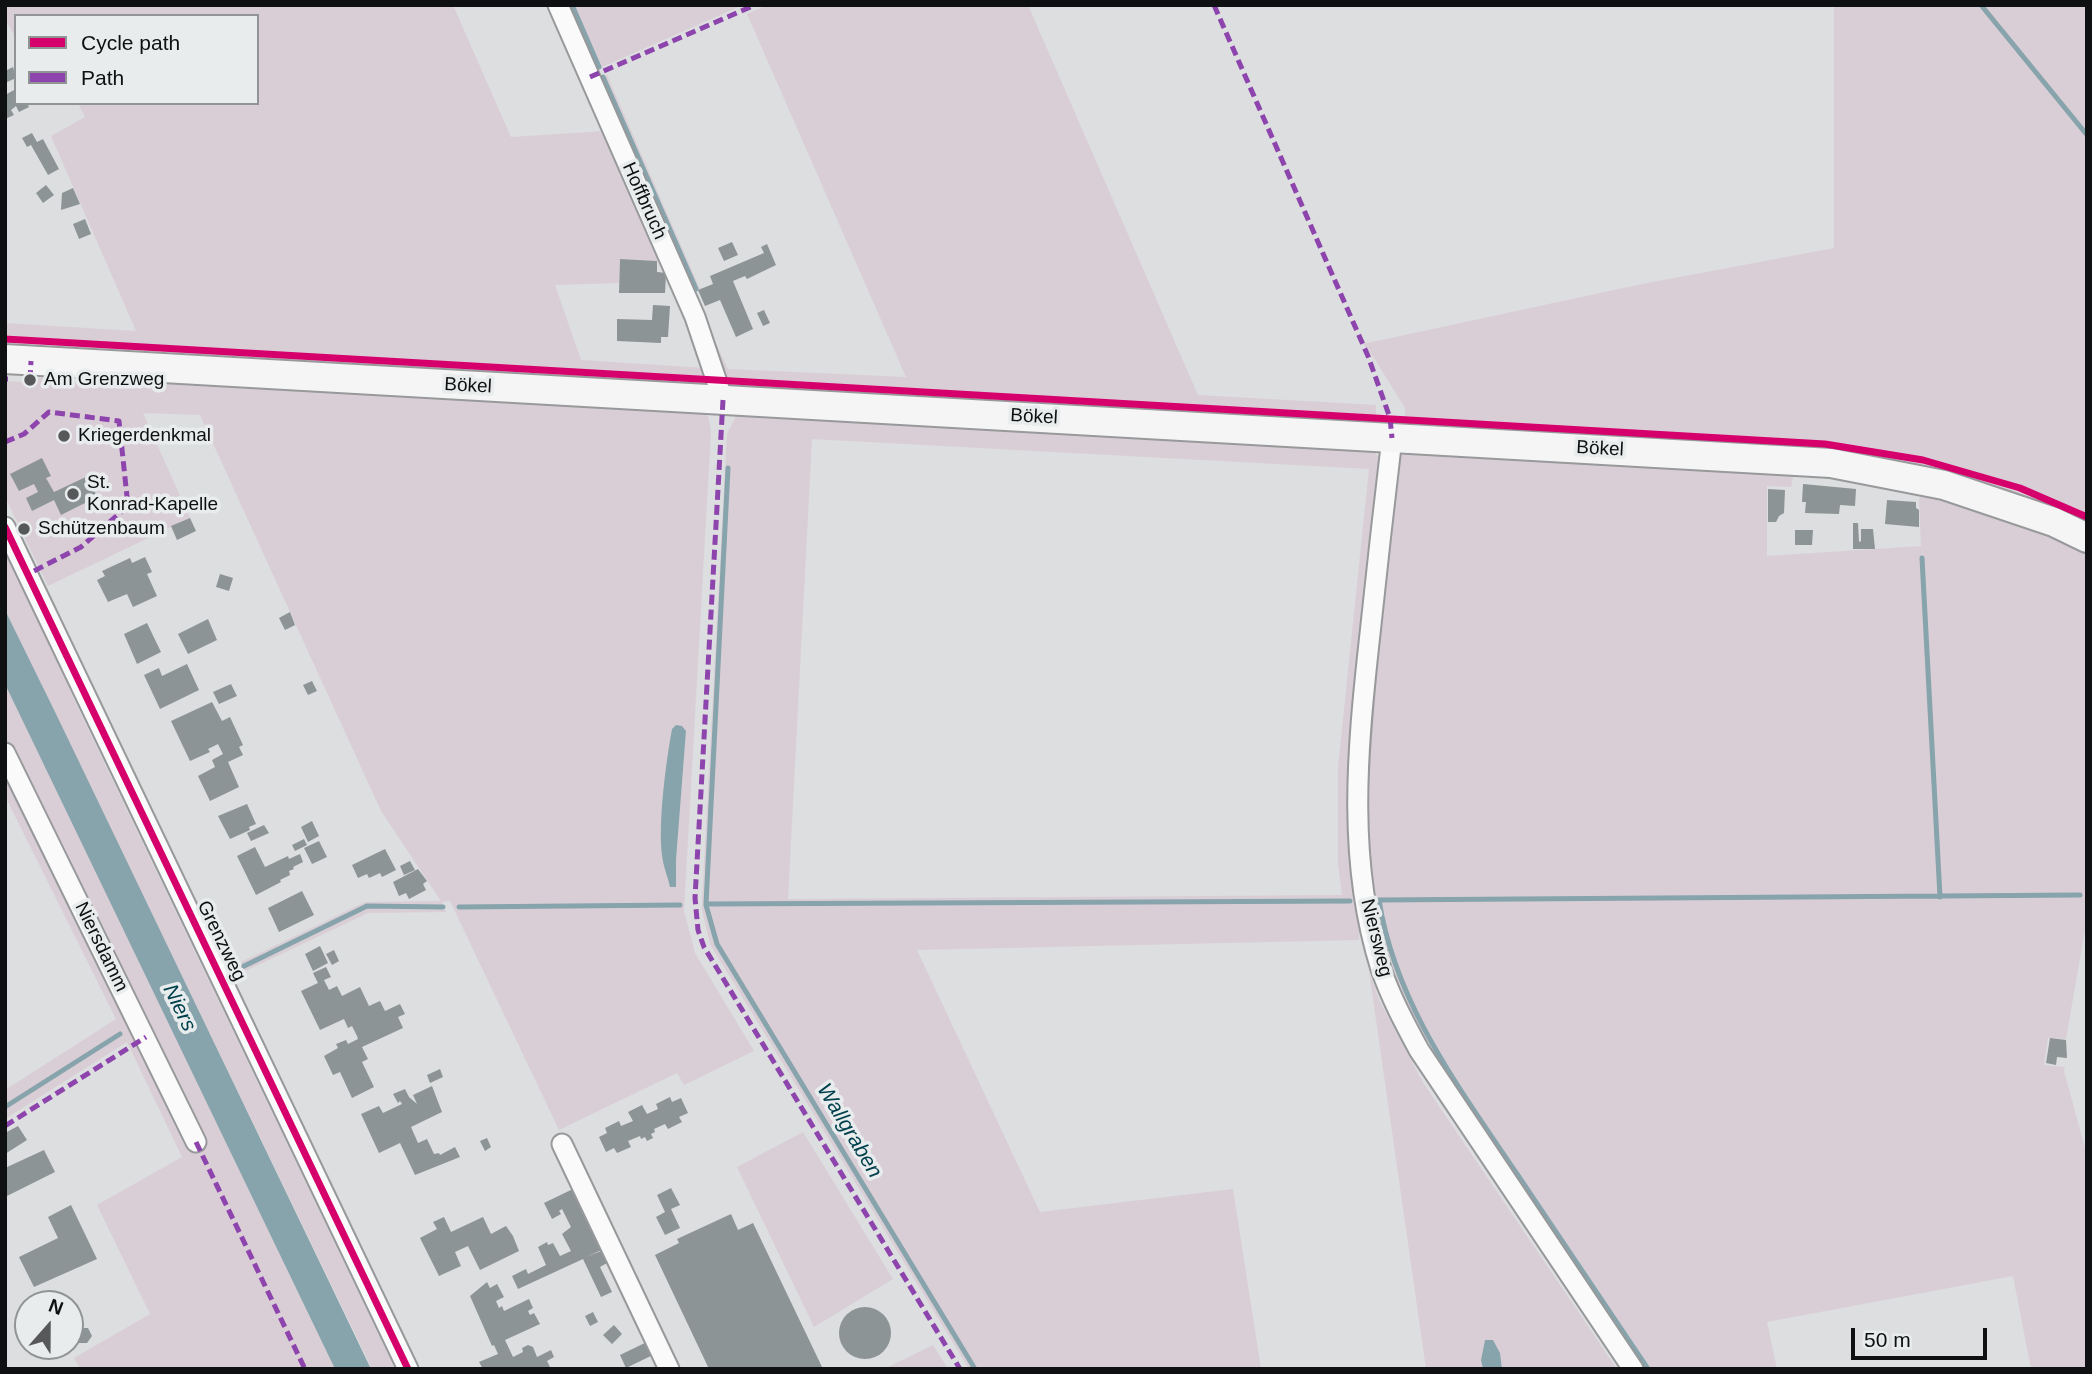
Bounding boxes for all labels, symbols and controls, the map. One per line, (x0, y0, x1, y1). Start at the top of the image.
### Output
legend (14, 14, 259, 105)
text: Cycle path (81, 31, 180, 54)
text: Path (81, 66, 124, 89)
street label: Hoffbruch (617, 159, 671, 243)
place label: Am Grenzweg (44, 369, 164, 391)
marker: Am Grenzweg (22, 372, 38, 388)
street label: Bökel (444, 373, 492, 399)
street label: Bökel (1010, 404, 1058, 430)
place label: Kriegerdenkmal (78, 425, 211, 447)
marker: Kriegerdenkmal (56, 428, 72, 444)
street label: Bökel (1576, 436, 1624, 462)
place label: St. Konrad-Kapelle (87, 472, 218, 516)
marker: St. Konrad-Kapelle (65, 486, 81, 502)
place label: Schützenbaum (38, 518, 165, 540)
marker: Schützenbaum (16, 521, 32, 537)
street label: Grenzweg (192, 897, 250, 985)
street label: Niersweg (1355, 897, 1397, 979)
street label: Niersdamm (69, 898, 133, 996)
water label: Niers (157, 980, 201, 1036)
water label: Wallgraben (811, 1079, 887, 1183)
north arrow (14, 1290, 84, 1360)
text: N (46, 1295, 66, 1319)
scale bar (1854, 1314, 1990, 1358)
text: 50 m (1864, 1328, 1911, 1351)

